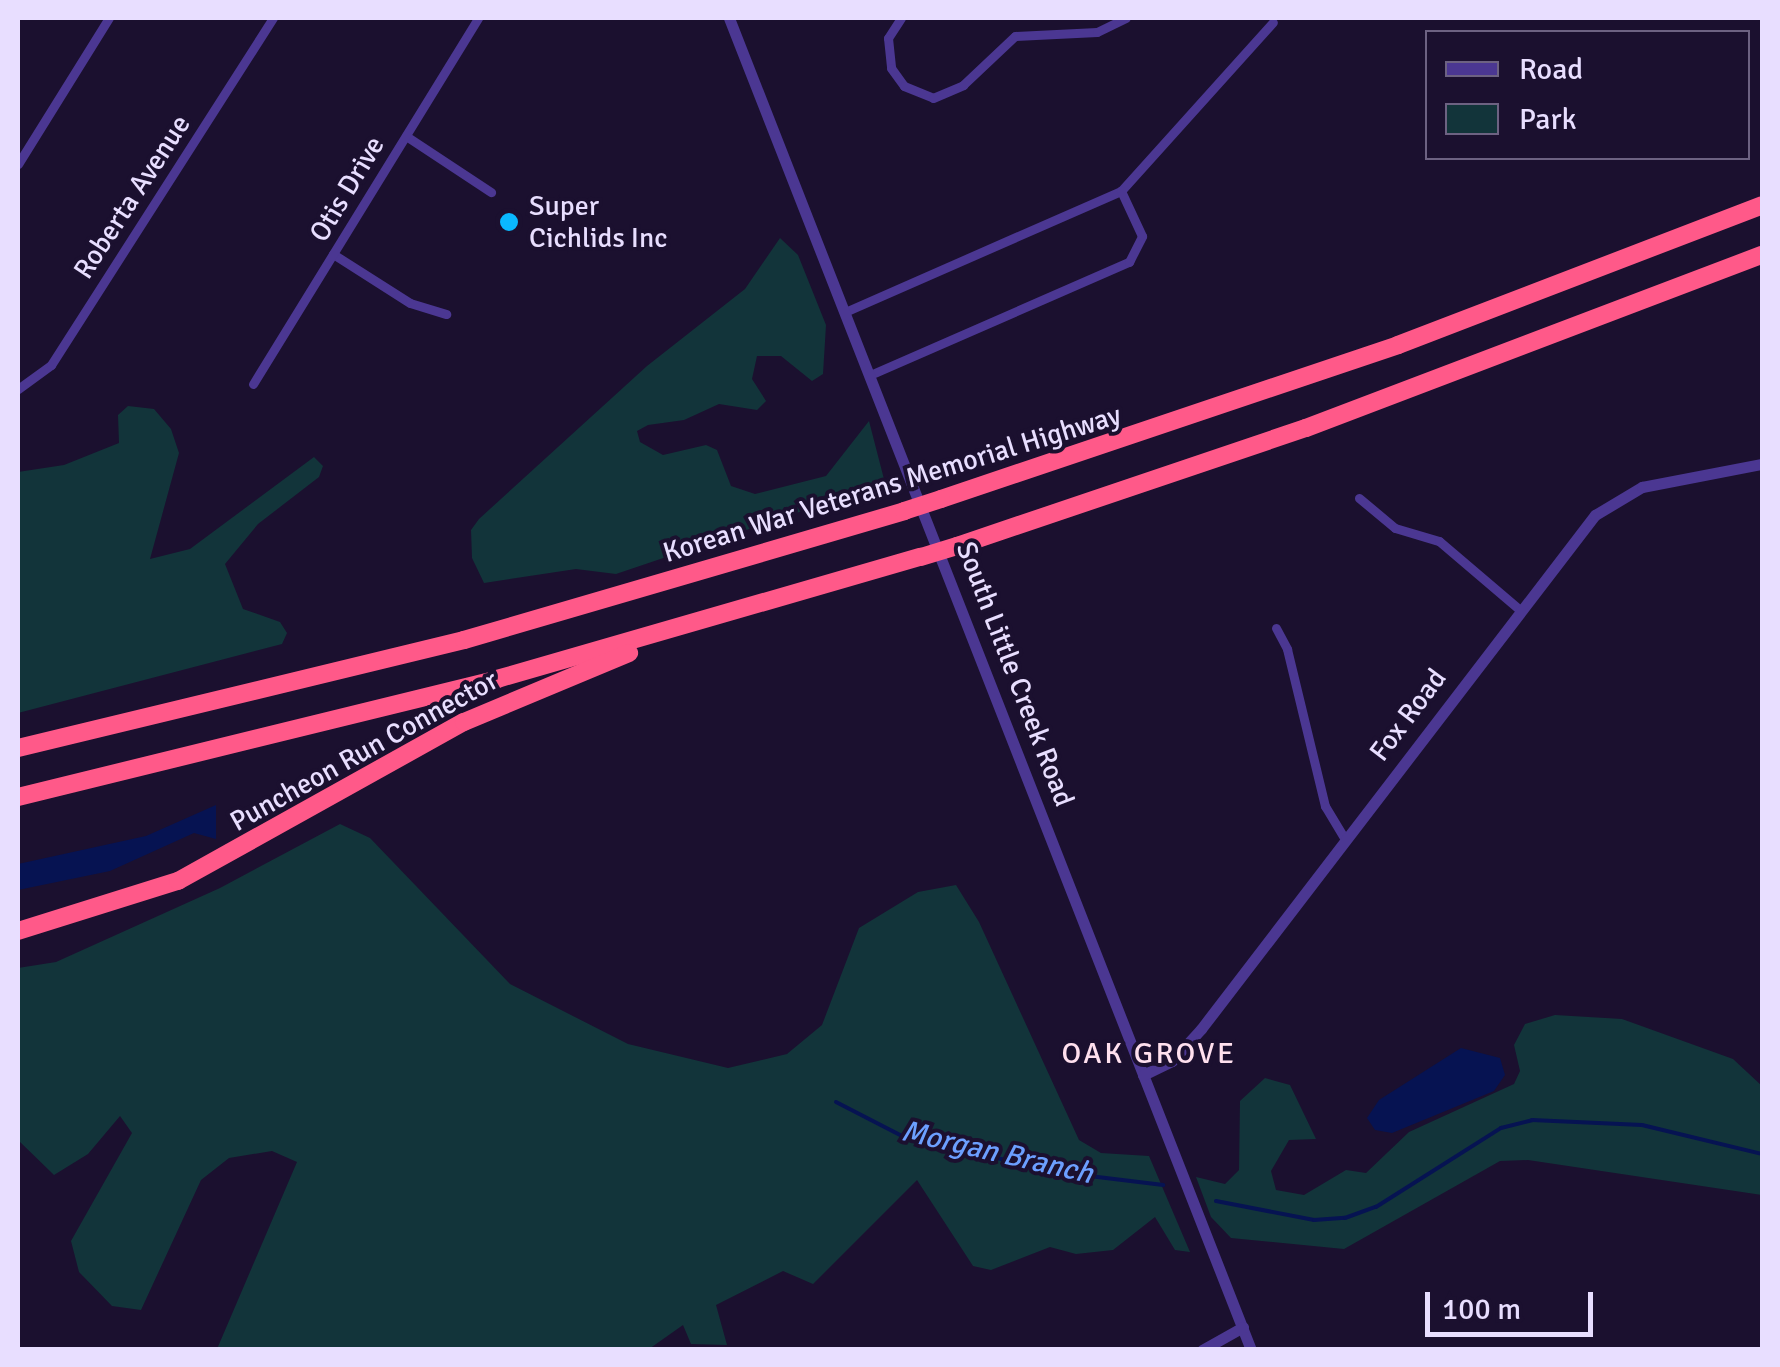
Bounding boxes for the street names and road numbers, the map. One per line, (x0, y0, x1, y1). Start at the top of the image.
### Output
street label: Roberta Avenue (67, 109, 197, 285)
street label: Otis Drive (302, 130, 392, 248)
street label: Korean War Veterans Memorial Highway (659, 398, 1125, 570)
street label: South Little Creek Road (949, 537, 1081, 811)
street label: Fox Road (1362, 662, 1454, 768)
street label: Puncheon Run Connector (224, 663, 504, 839)

